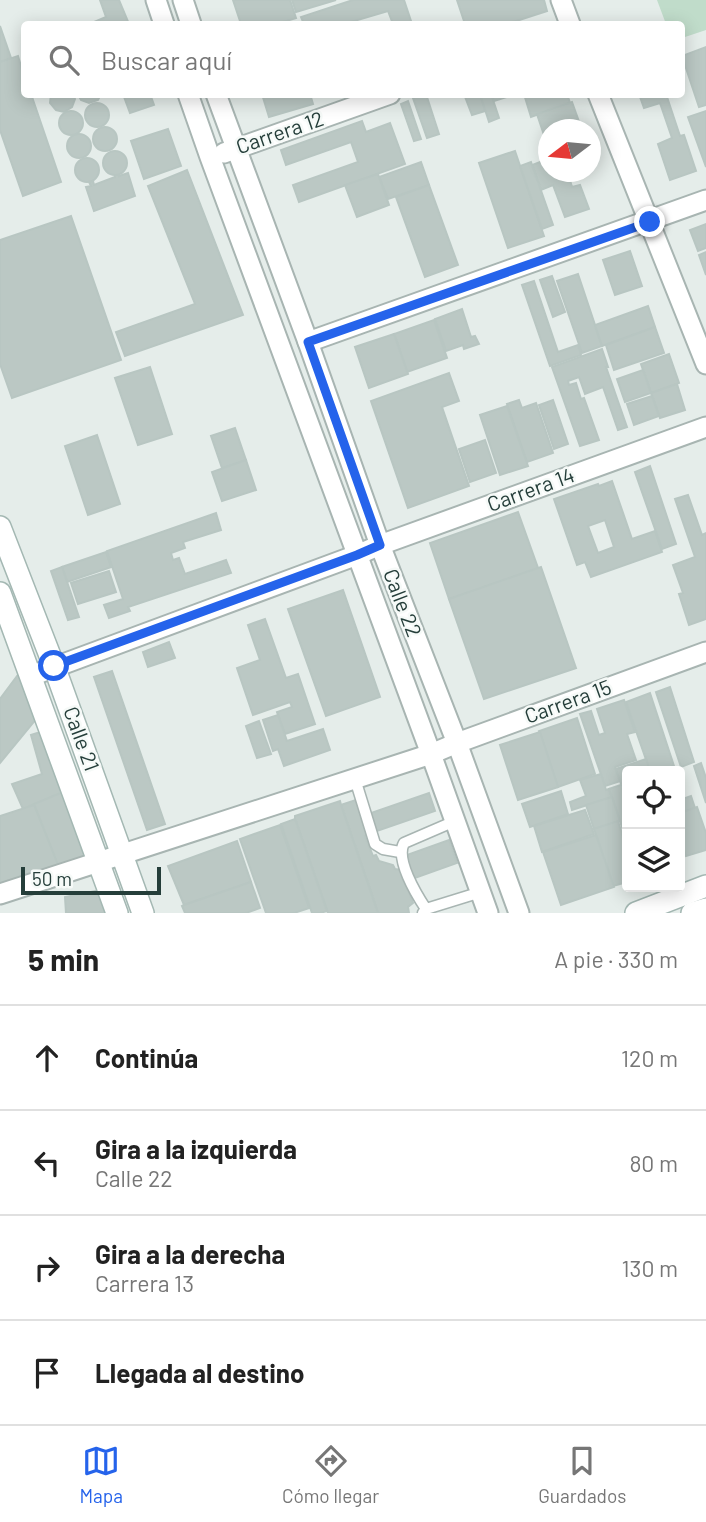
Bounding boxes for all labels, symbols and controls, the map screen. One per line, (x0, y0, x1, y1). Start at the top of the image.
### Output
search box (21, 21, 685, 98)
icon: search (45, 41, 83, 79)
text: Buscar aquí (101, 44, 232, 75)
street label: Carrera 12 (232, 105, 327, 158)
north arrow (538, 119, 601, 182)
route end (634, 206, 665, 237)
street label: Carrera 14 (483, 461, 578, 516)
street label: Calle 22 (379, 565, 428, 640)
route start (38, 650, 69, 681)
street label: Carrera 15 (521, 673, 614, 728)
street label: Calle 21 (59, 703, 106, 774)
map controls (622, 766, 685, 892)
button: locate (622, 766, 685, 829)
button: layers (622, 829, 685, 892)
scale bar (21, 864, 161, 896)
text: 50 m (32, 867, 72, 890)
text: 5 min (28, 941, 99, 977)
text: A pie · 330 m (554, 945, 678, 973)
icon: ahead (28, 1039, 66, 1077)
text: Continúa (95, 1042, 198, 1073)
text: 120 m (621, 1044, 678, 1072)
text: Gira a la izquierda (95, 1133, 297, 1164)
icon: left (28, 1144, 66, 1182)
text: 80 m (629, 1149, 678, 1177)
text: Calle 22 (95, 1164, 173, 1192)
text: Gira a la derecha (95, 1238, 285, 1269)
icon: right (28, 1249, 66, 1287)
text: 130 m (621, 1254, 678, 1282)
text: Carrera 13 (95, 1269, 194, 1297)
icon: arrive (28, 1354, 66, 1392)
text: Llegada al destino (95, 1357, 304, 1388)
tab: Mapa (80, 1442, 123, 1507)
tab: Cómo llegar (282, 1442, 379, 1507)
tab: Guardados (538, 1442, 626, 1507)

